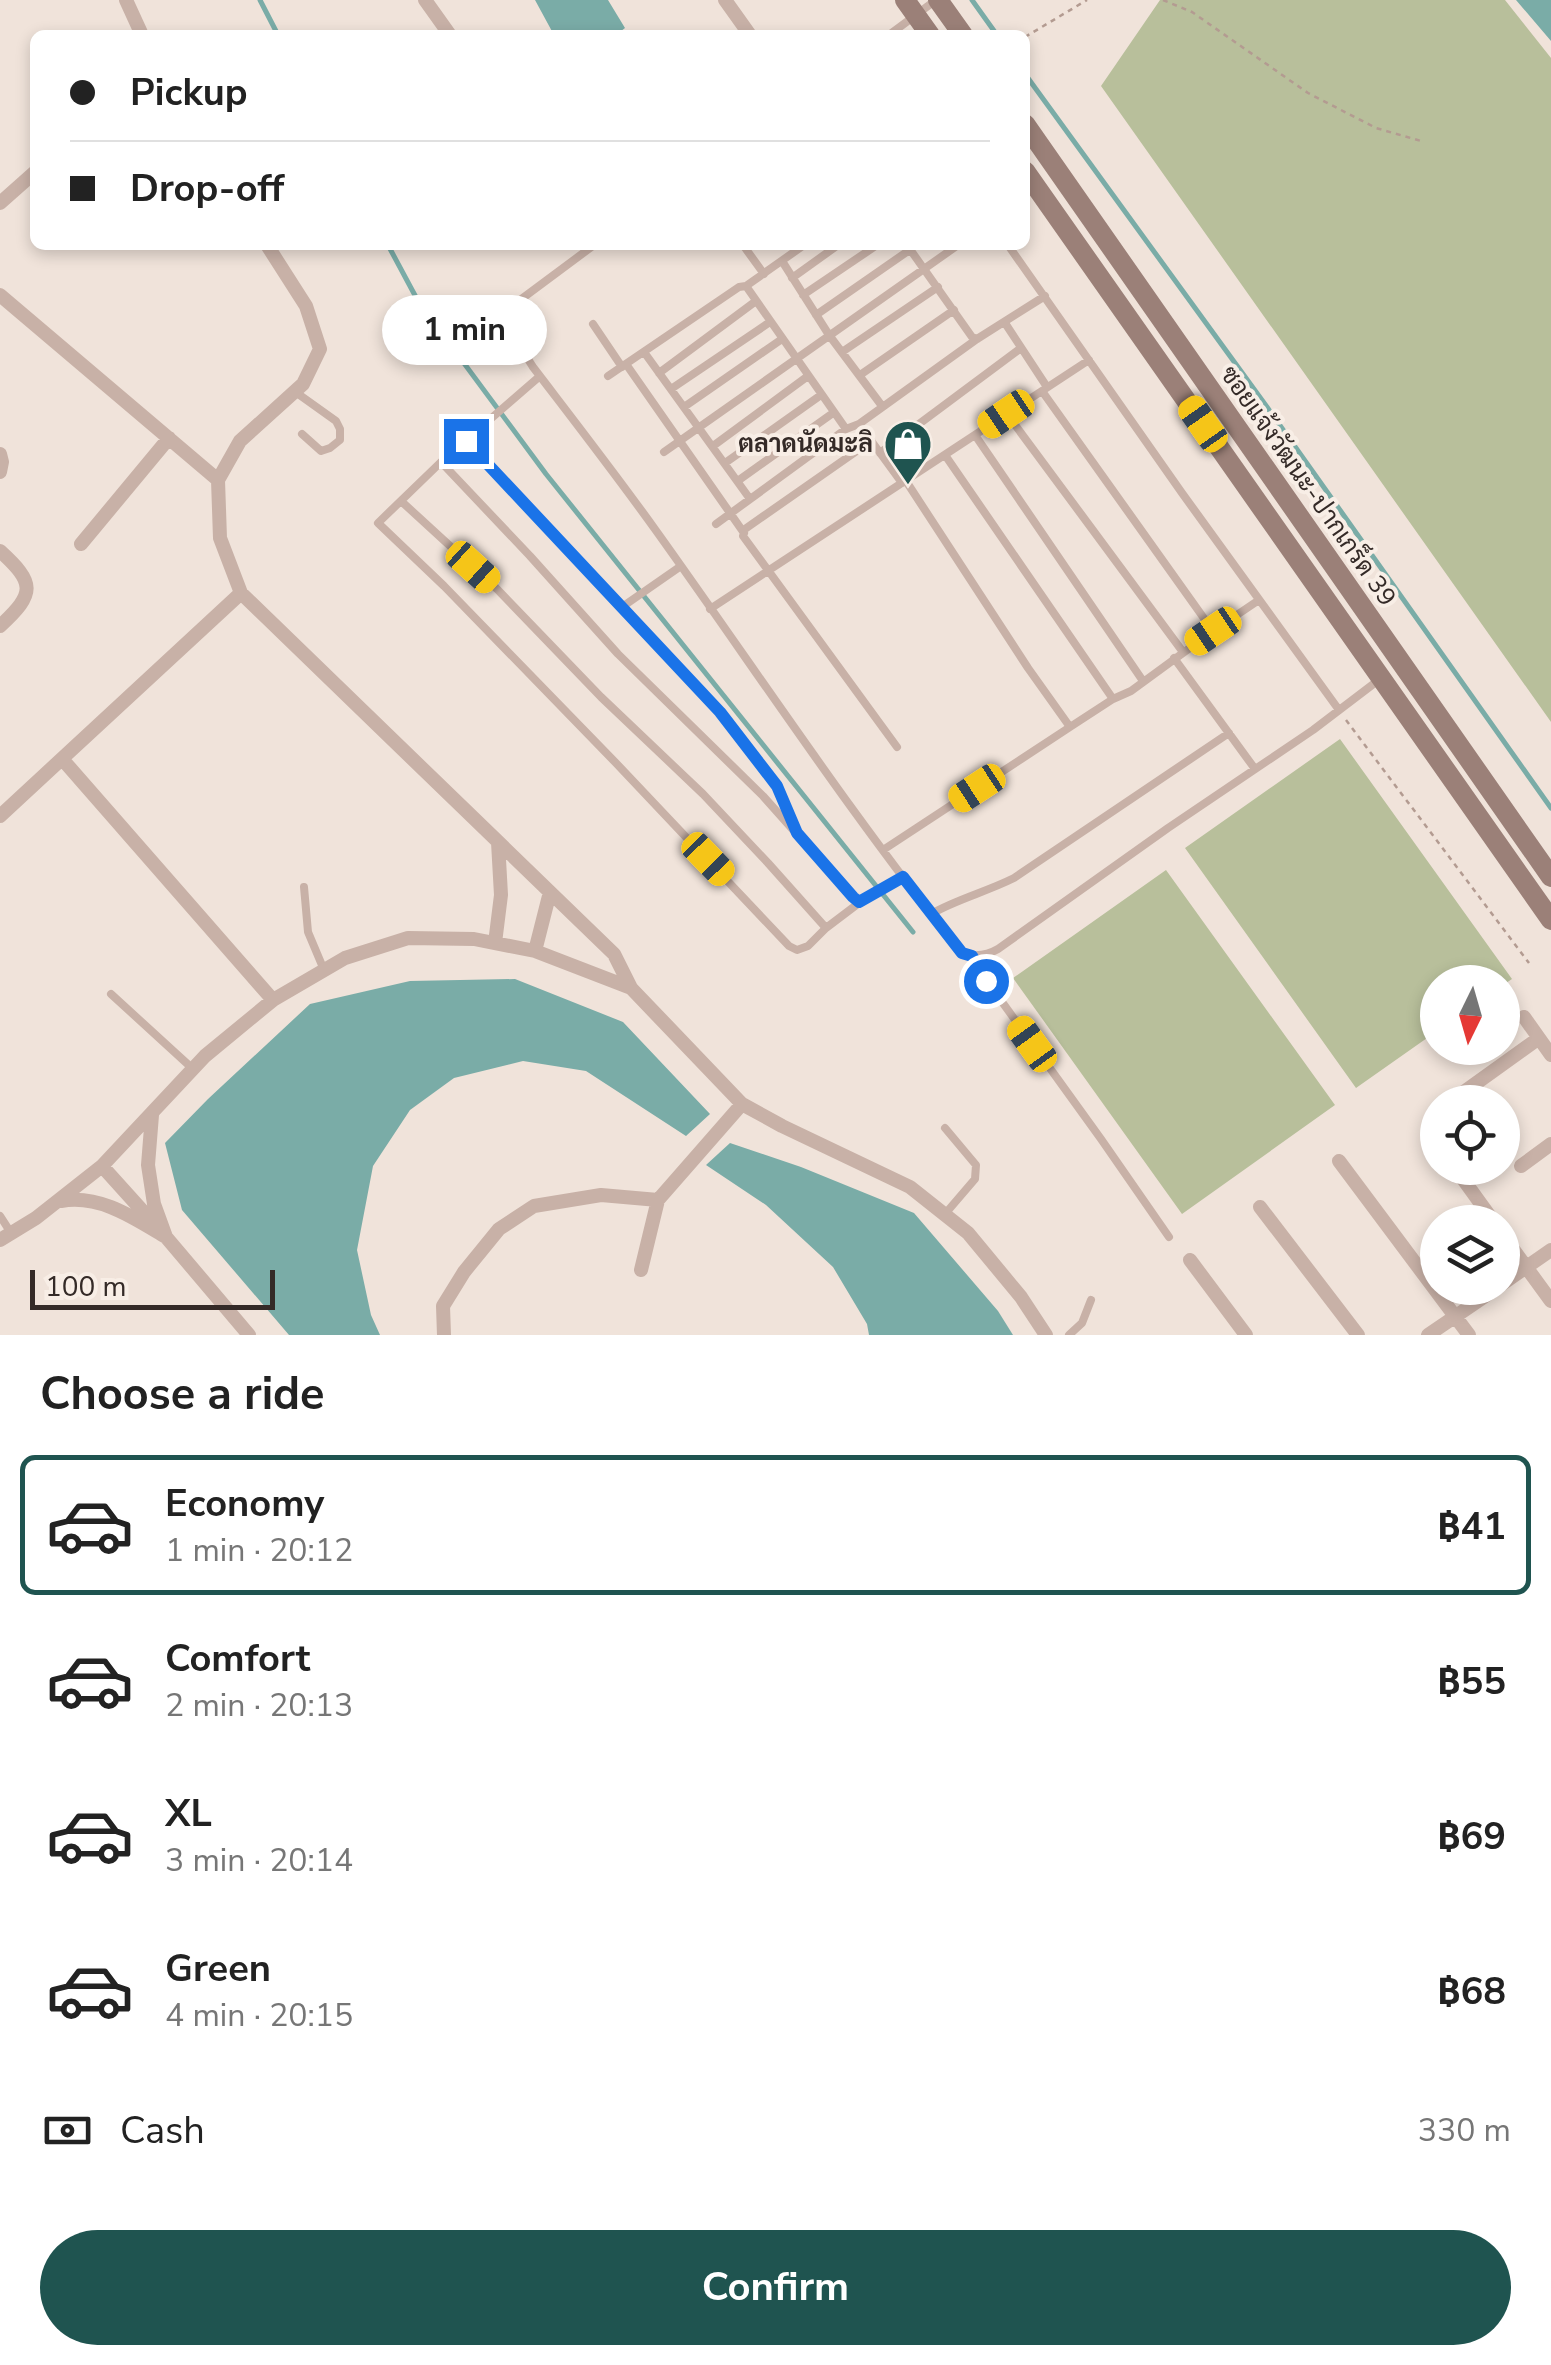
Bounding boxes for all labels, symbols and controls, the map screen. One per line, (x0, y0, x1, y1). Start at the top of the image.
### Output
text: Pickup (130, 67, 248, 118)
text: Drop-off (130, 163, 284, 214)
callout: 1 min (384, 296, 548, 366)
text: 1 min (423, 308, 506, 351)
street label: ซอยแจ้งวัฒนะ-ปากเกร็ด 39 (1212, 358, 1406, 613)
car (973, 385, 1039, 443)
car (1174, 391, 1232, 457)
shop icon: ตลาดนัดมะลิ (882, 418, 934, 486)
route end (444, 419, 489, 464)
place label: ตลาดนัดมะลิ (738, 427, 873, 461)
car (441, 536, 505, 598)
car (1180, 602, 1246, 660)
car (944, 759, 1010, 817)
car (676, 827, 740, 891)
route start (964, 959, 1009, 1004)
north arrow (1420, 965, 1520, 1065)
map controls (1420, 965, 1520, 1305)
car (1002, 1011, 1062, 1077)
button: locate (1420, 1085, 1520, 1185)
button: layers (1420, 1205, 1520, 1305)
scale bar (30, 1265, 275, 1310)
text: 100 m (45, 1268, 127, 1306)
text: Choose a ride (40, 1364, 325, 1425)
text: Economy (165, 1478, 324, 1529)
icon: car (45, 1480, 135, 1570)
text: ฿41 (1437, 1501, 1506, 1552)
text: 1 min · 20:12 (165, 1529, 353, 1572)
text: Comfort (165, 1633, 310, 1684)
icon: car (45, 1635, 135, 1725)
text: ฿55 (1437, 1656, 1506, 1707)
text: 2 min · 20:13 (165, 1684, 353, 1727)
text: XL (165, 1788, 212, 1839)
icon: car (45, 1790, 135, 1880)
text: ฿69 (1437, 1811, 1506, 1862)
text: 3 min · 20:14 (165, 1839, 353, 1882)
text: Green (165, 1943, 271, 1994)
icon: car (45, 1945, 135, 2035)
text: ฿68 (1437, 1966, 1506, 2017)
text: 4 min · 20:15 (165, 1994, 353, 2037)
icon: cash (40, 2103, 95, 2158)
text: Cash (120, 2105, 205, 2156)
text: 330 m (1418, 2109, 1511, 2152)
button: Confirm (40, 2230, 1511, 2345)

